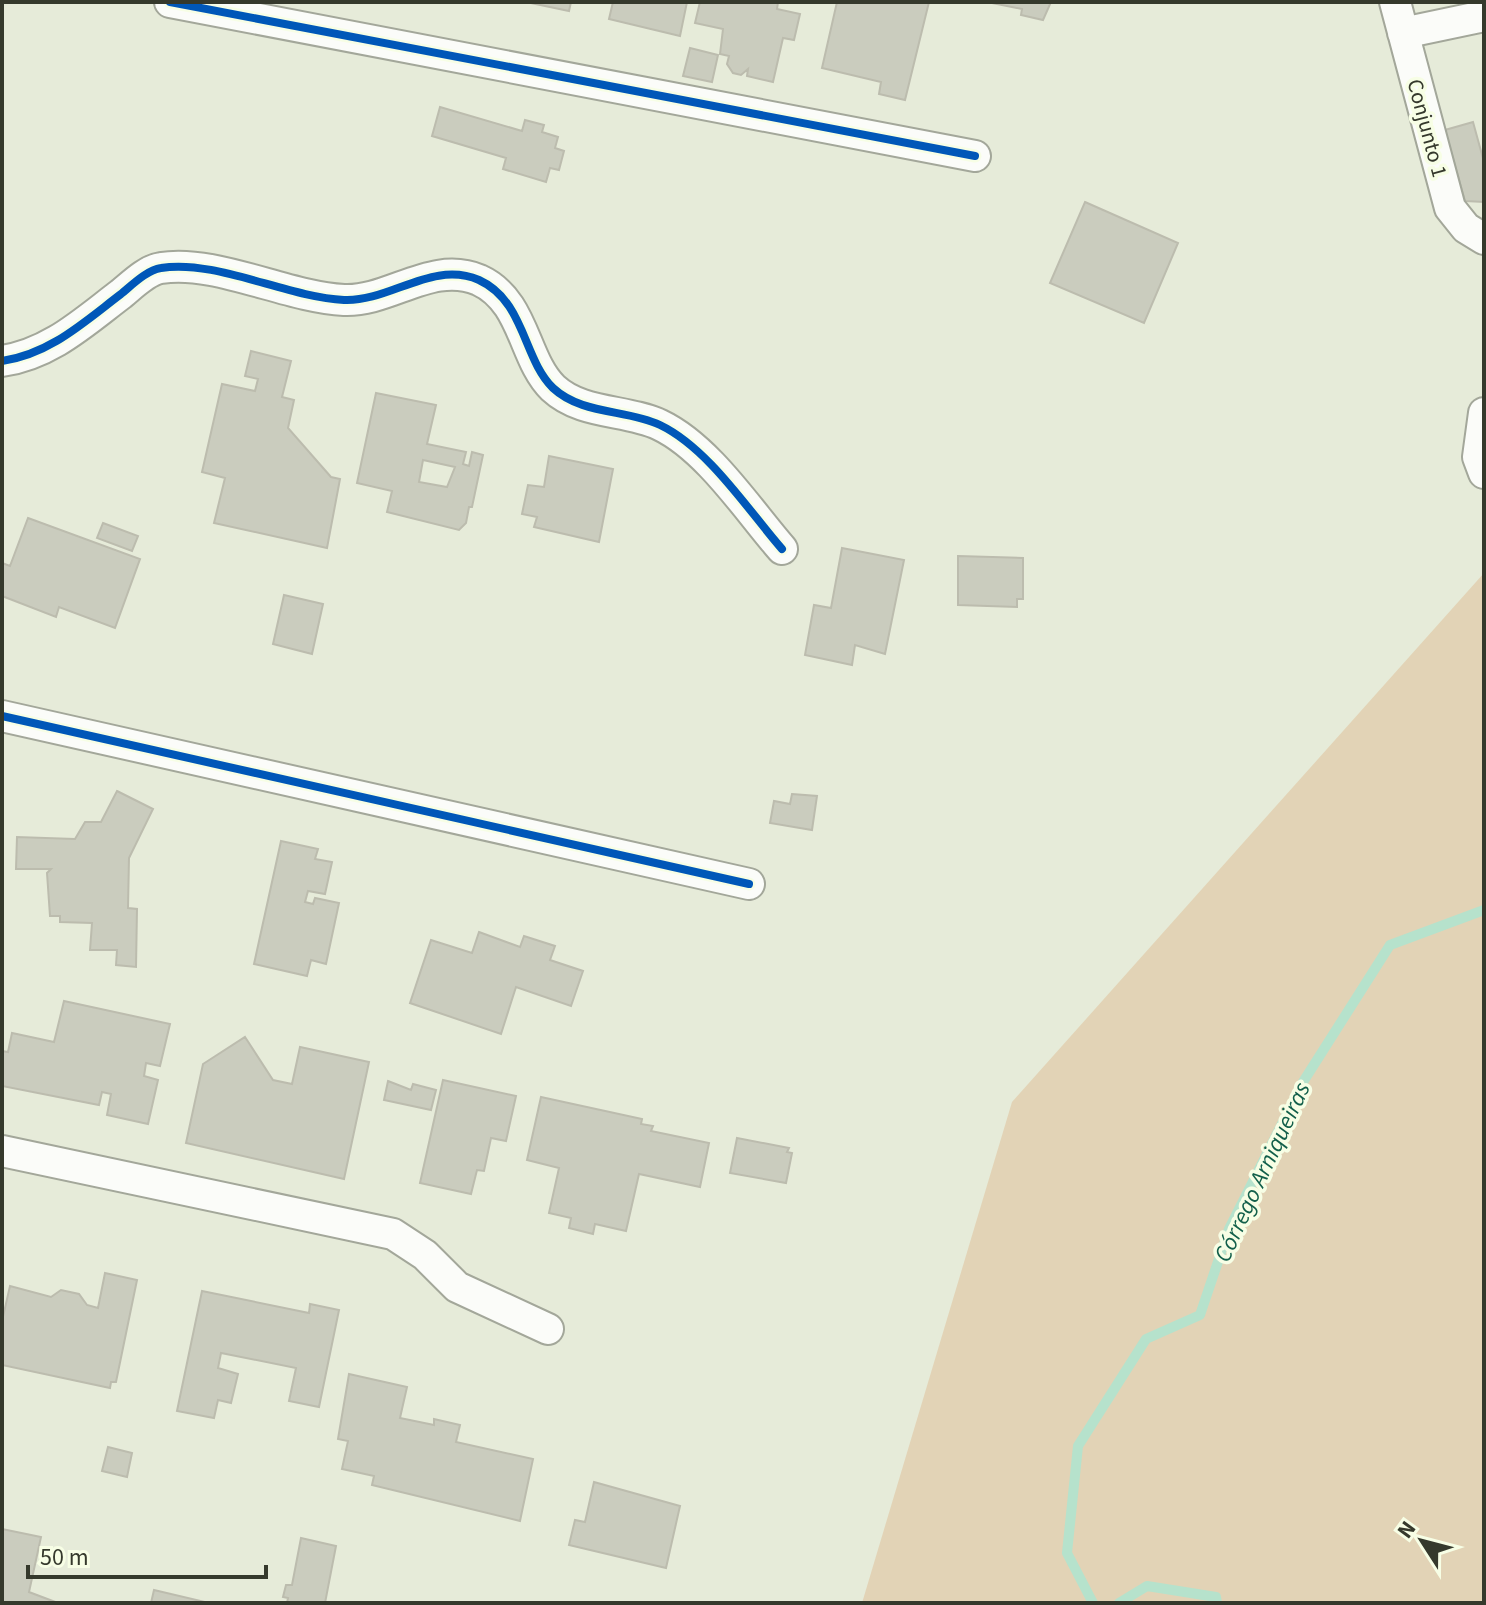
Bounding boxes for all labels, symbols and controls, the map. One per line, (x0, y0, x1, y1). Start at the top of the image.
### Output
street label: Conjunto 1 (1399, 76, 1455, 181)
water label: Córrego Arniqueiras (1205, 1076, 1320, 1268)
north arrow (1382, 1501, 1462, 1581)
text: N (1389, 1515, 1424, 1545)
scale bar (28, 1529, 266, 1579)
text: 50 m (40, 1540, 89, 1575)

